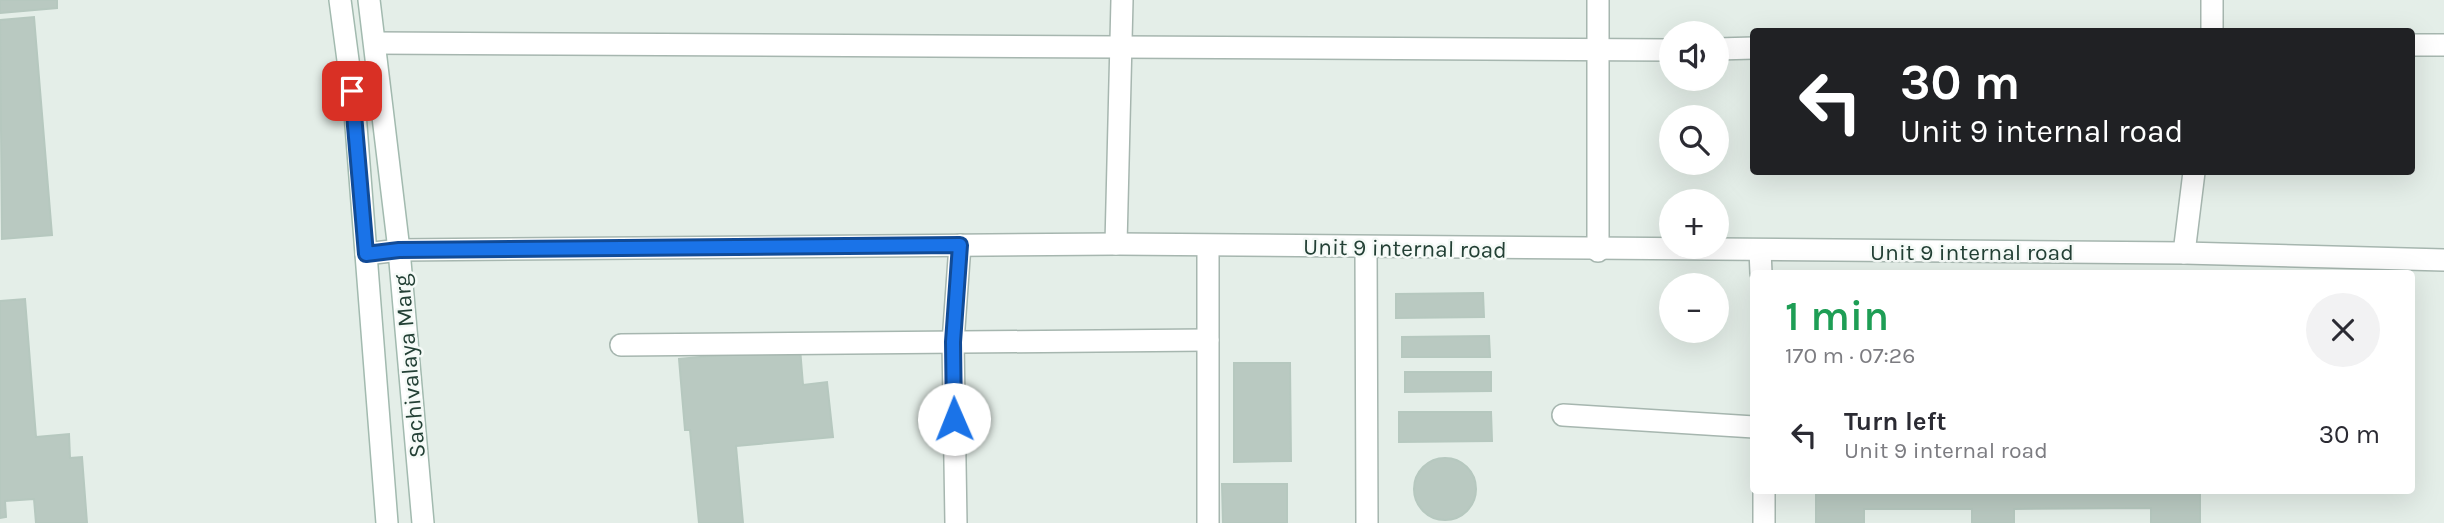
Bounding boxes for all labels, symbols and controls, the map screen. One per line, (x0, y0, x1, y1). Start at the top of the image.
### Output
map controls (1659, 21, 1729, 343)
button: sound (1659, 21, 1729, 91)
text: 30 m (1900, 54, 2020, 111)
icon: left (1785, 56, 1876, 147)
pin (322, 61, 382, 121)
icon: arrive (333, 72, 371, 110)
button: search (1659, 105, 1729, 175)
text: Unit 9 internal road (1900, 113, 2184, 150)
button: + (1659, 189, 1729, 259)
street label: Unit 9 internal road (1303, 233, 1507, 264)
street label: Unit 9 internal road (1870, 239, 2074, 266)
street label: Sachivalaya Marg (388, 273, 431, 459)
button: − (1659, 273, 1729, 343)
text: 1 min (1785, 291, 1889, 341)
button: close (2306, 293, 2380, 367)
text: 170 m · 07:26 (1785, 342, 1915, 369)
position arrow (917, 382, 991, 456)
text: Turn left (1844, 406, 1946, 437)
icon: left (1785, 416, 1823, 454)
text: 30 m (2319, 419, 2380, 450)
text: Unit 9 internal road (1844, 437, 2048, 464)

